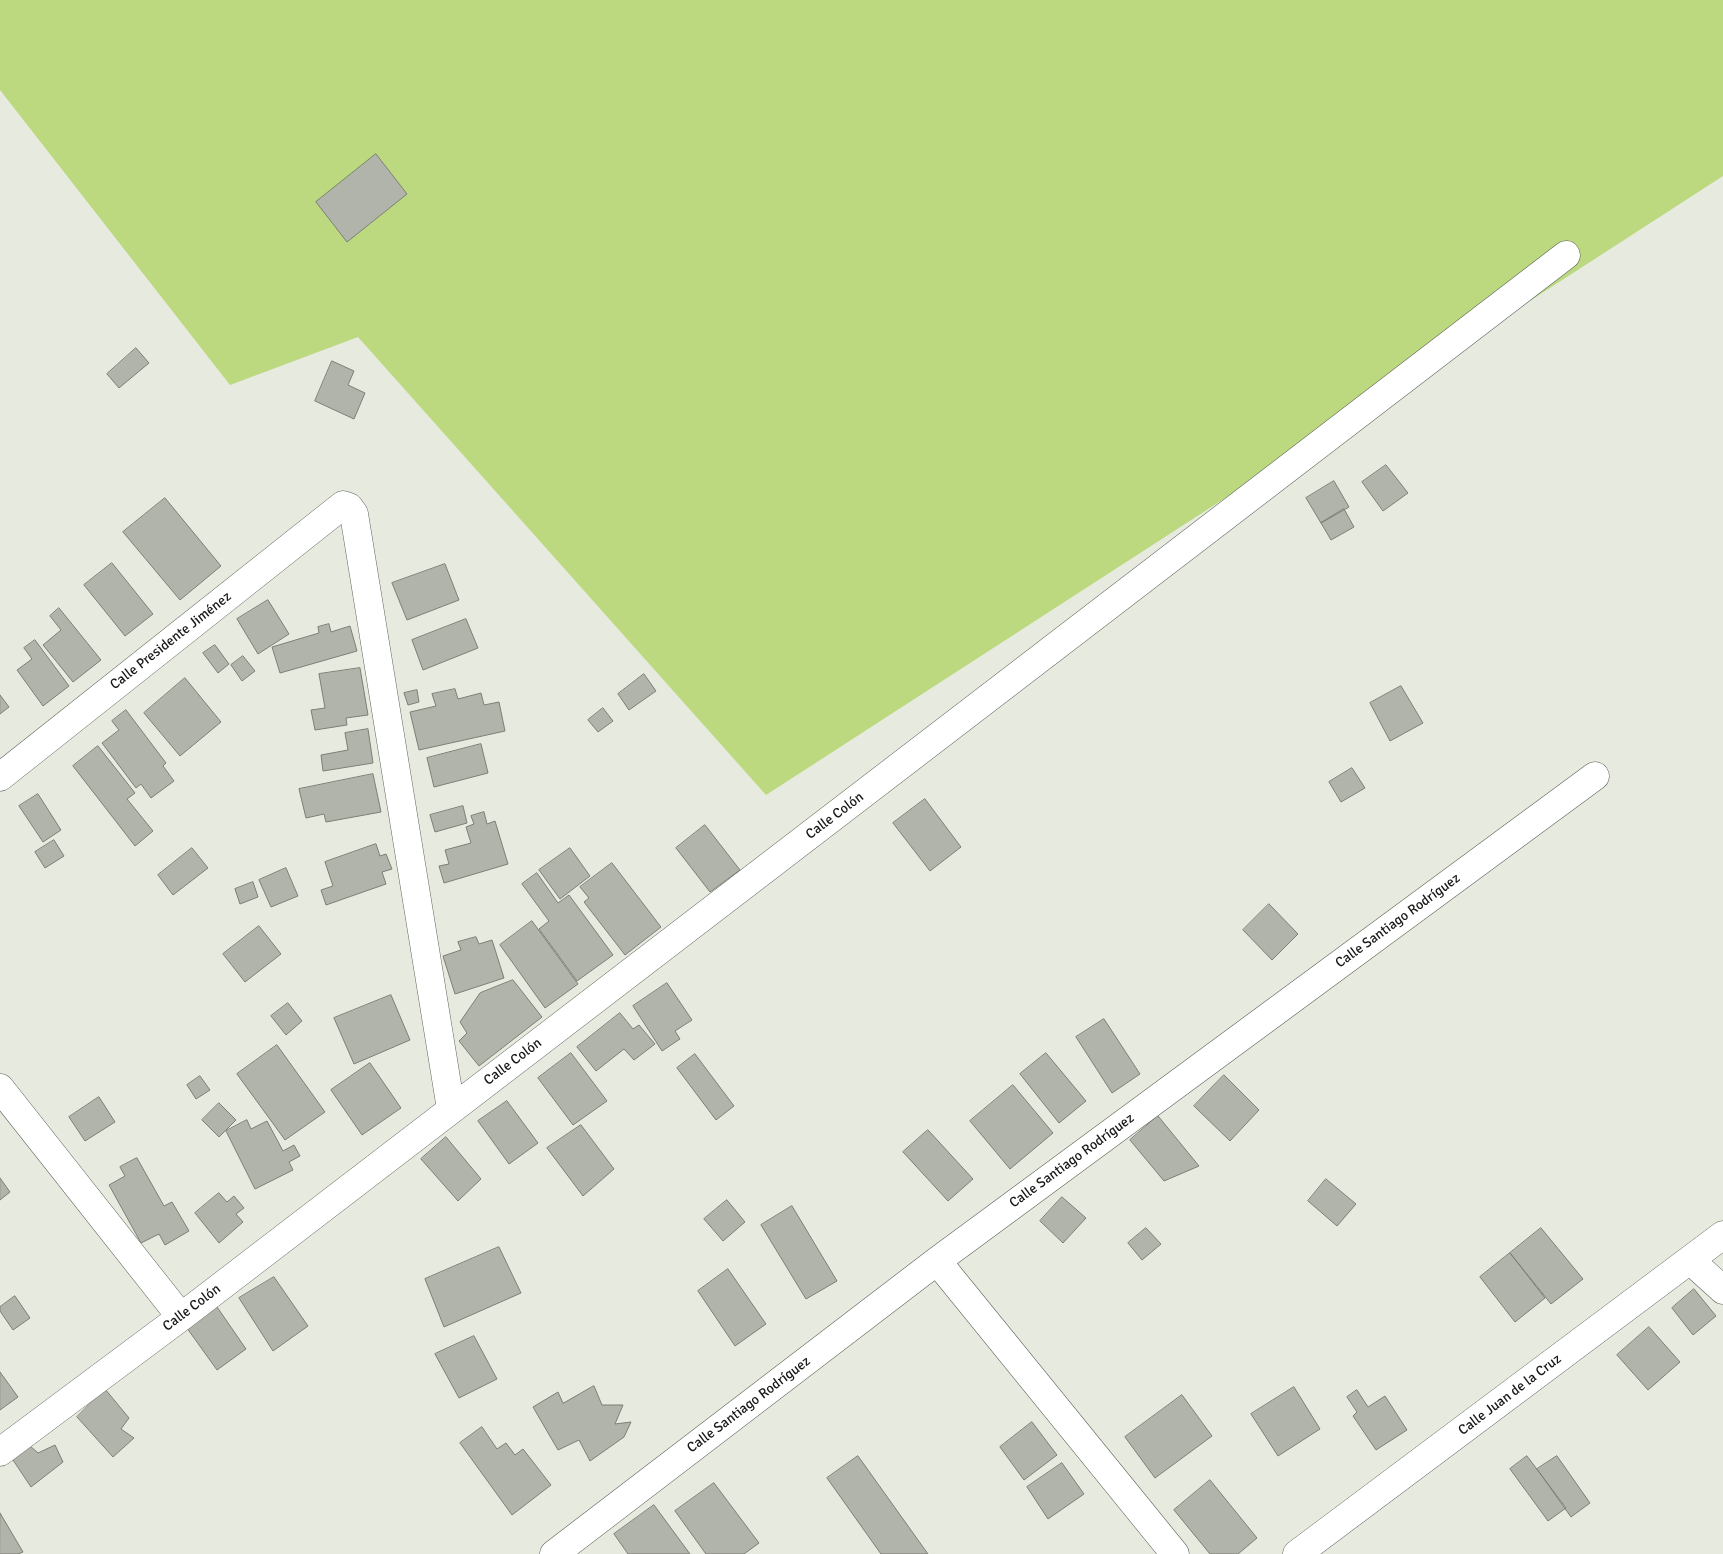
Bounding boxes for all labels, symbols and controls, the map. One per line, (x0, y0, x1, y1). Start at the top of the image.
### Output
street label: Calle Presidente Jiménez (107, 588, 235, 694)
street label: Calle Colón (803, 789, 867, 843)
street label: Calle Santiago Rodríguez (1332, 870, 1464, 972)
street label: Calle Colón (481, 1035, 545, 1089)
street label: Calle Santiago Rodríguez (1006, 1110, 1138, 1212)
street label: Calle Colón (160, 1281, 224, 1335)
street label: Calle Juan de la Cruz (1455, 1351, 1565, 1439)
street label: Calle Santiago Rodríguez (684, 1353, 814, 1457)

